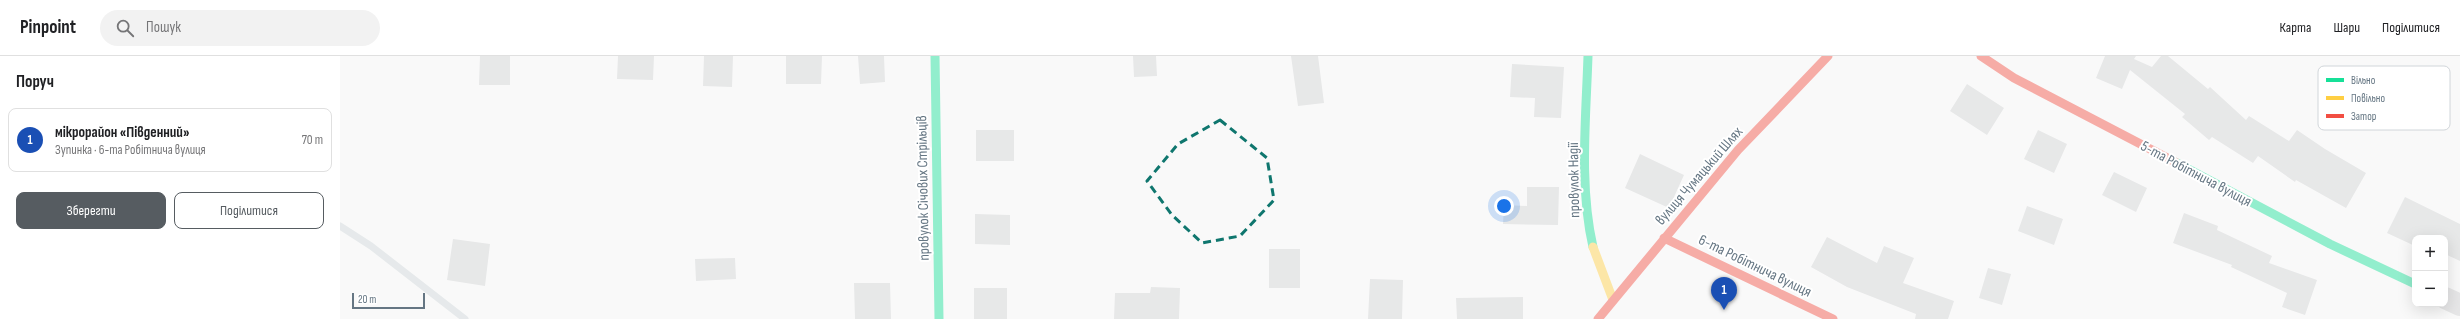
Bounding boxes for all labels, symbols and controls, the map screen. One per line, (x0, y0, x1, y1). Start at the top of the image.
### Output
search box (100, 10, 380, 46)
text: Pinpoint (20, 16, 76, 39)
icon: search (114, 17, 136, 39)
text: Пошук (146, 18, 181, 37)
text: Карта (2280, 19, 2311, 36)
text: Шари (2333, 19, 2360, 36)
text: Поділитися (2382, 19, 2440, 36)
legend (2318, 66, 2450, 130)
text: Поруч (16, 72, 54, 92)
text: Вільно (2351, 74, 2376, 87)
text: Повільно (2351, 92, 2385, 105)
text: Затор (2351, 110, 2376, 123)
street label: провулок Січових Стрільців (912, 115, 934, 261)
text: мікрорайон «Південний» (55, 123, 190, 142)
street label: вулиця Чумацький Шлях (1651, 123, 1747, 229)
text: 1 (27, 132, 33, 148)
text: 70 m (302, 132, 323, 148)
street label: 5-та Робітнича вулиця (2137, 137, 2255, 211)
street label: провулок Надії (1564, 141, 1584, 218)
text: Зупинка · 6-та Робітнича вулиця (55, 142, 206, 158)
button: Зберегти (16, 192, 166, 229)
button: Поділитися (174, 192, 324, 229)
your location (1494, 196, 1514, 216)
street label: 6-та Робітнича вулиця (1695, 230, 1815, 302)
map controls (2412, 235, 2448, 307)
button: + (2412, 235, 2448, 271)
button: − (2412, 271, 2448, 307)
pin: 1 (1711, 277, 1737, 310)
scale bar (352, 291, 425, 310)
text: 20 m (358, 293, 376, 306)

